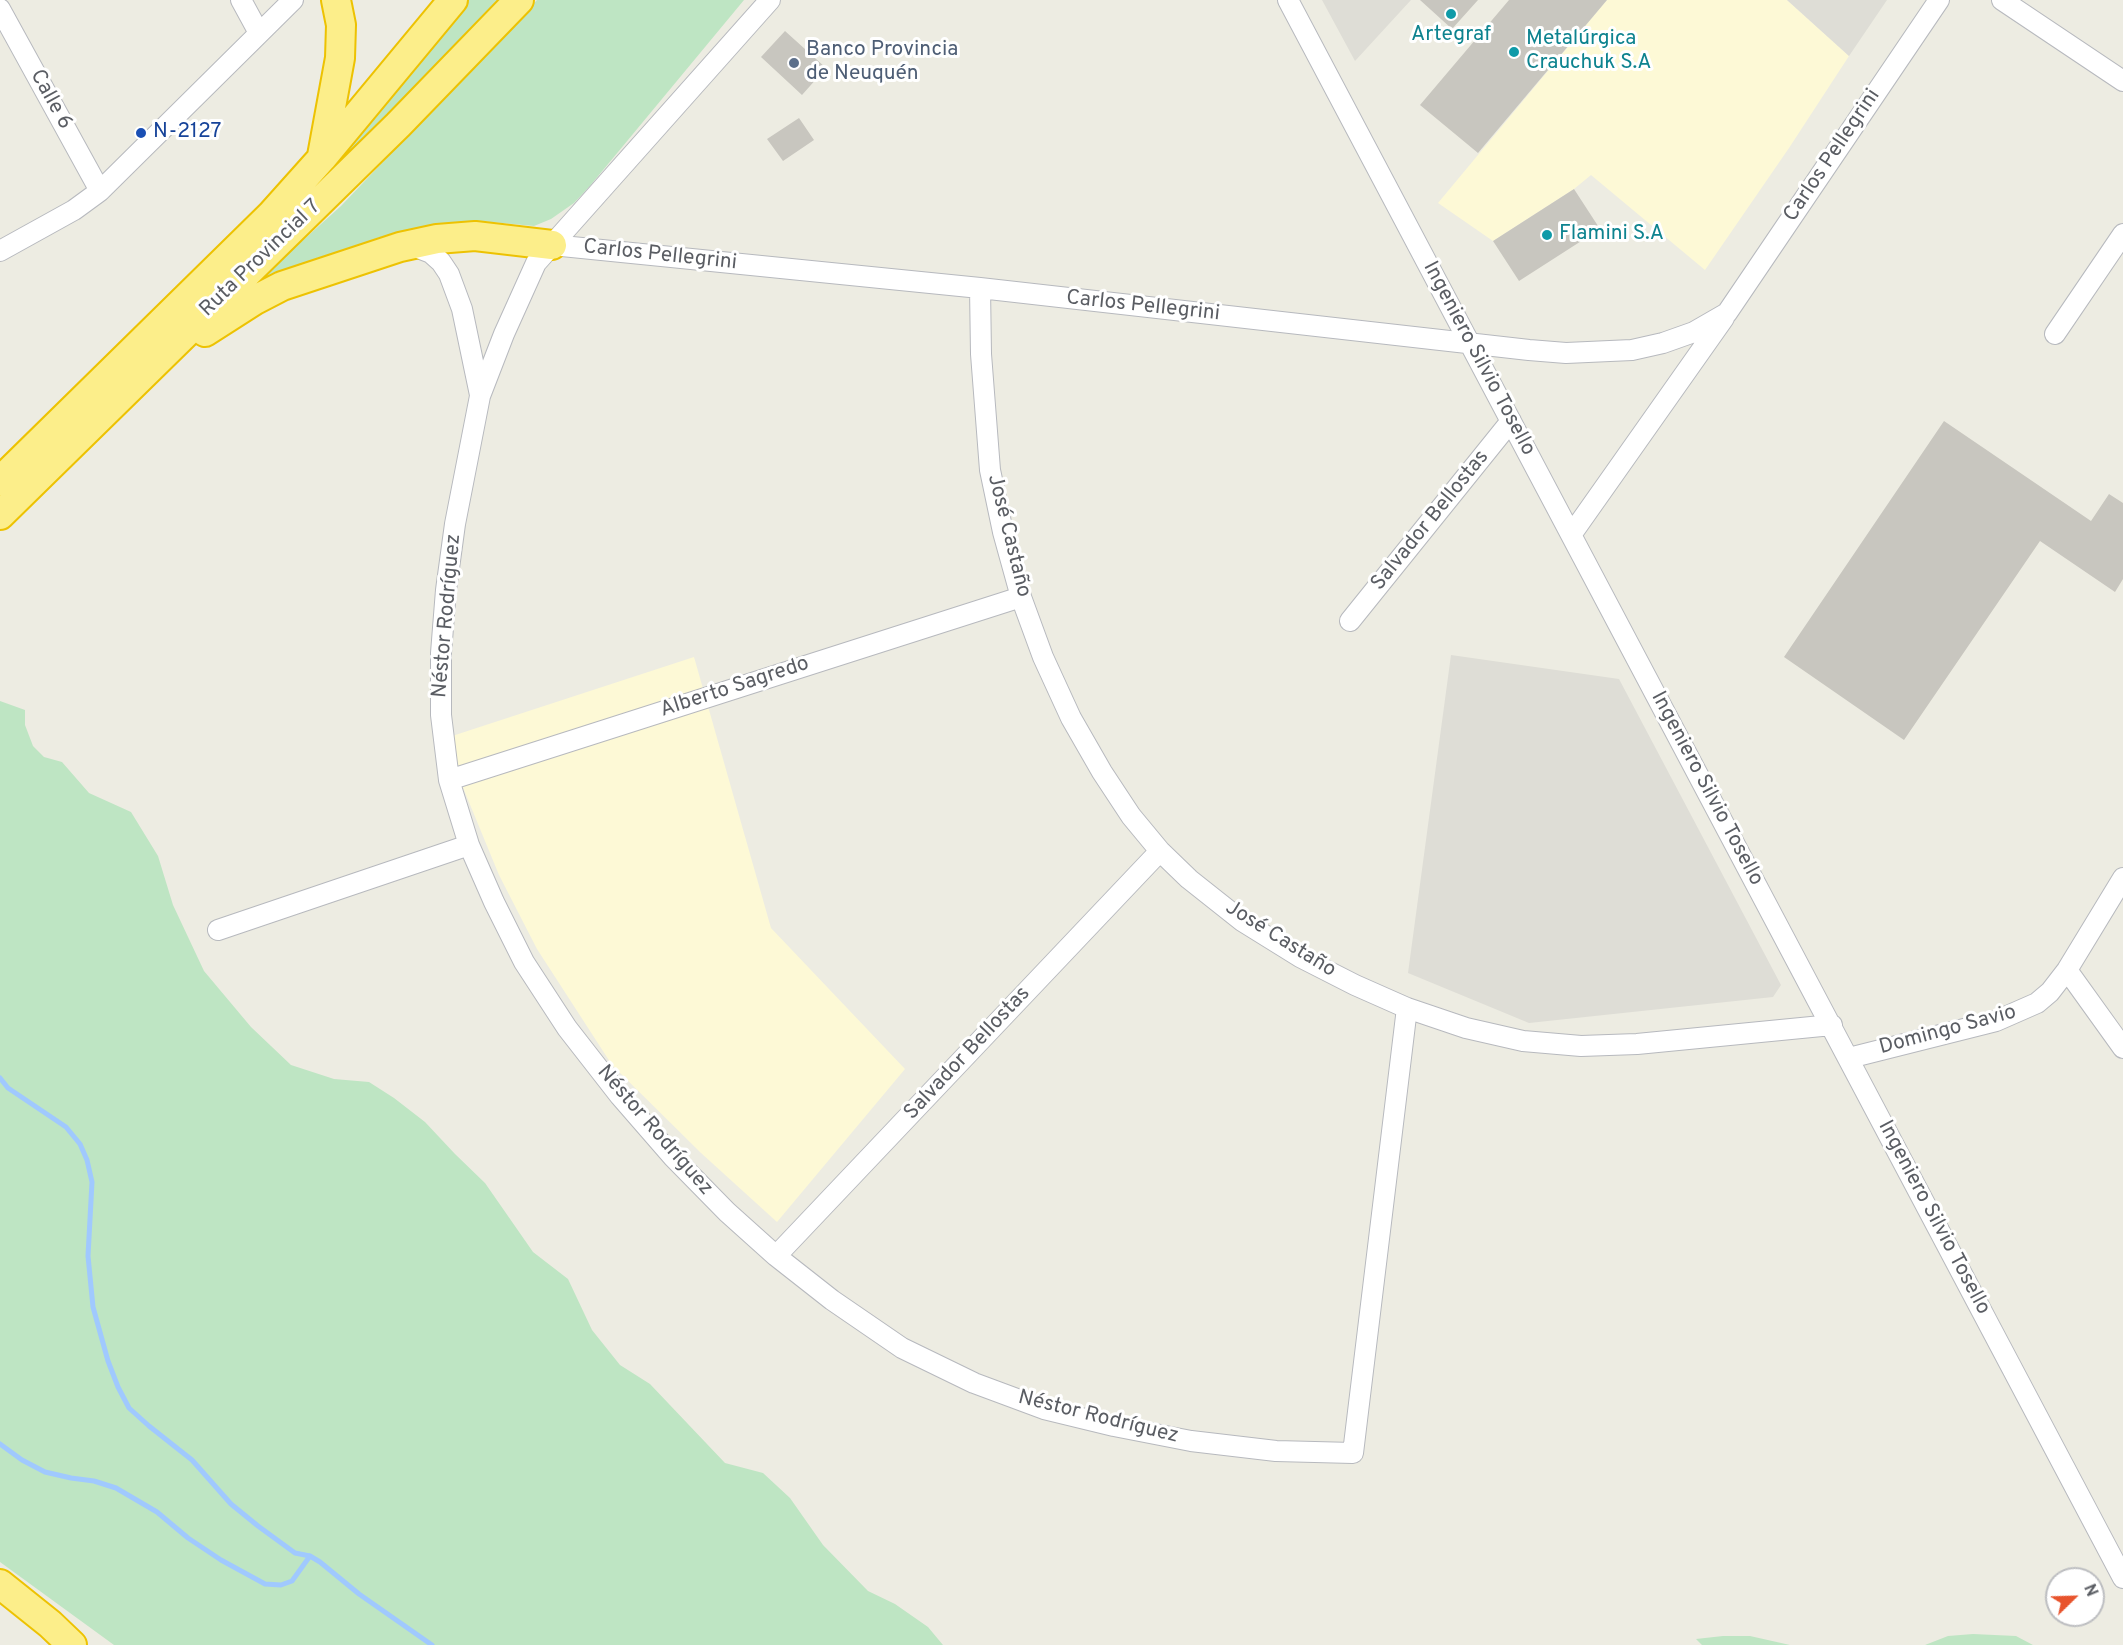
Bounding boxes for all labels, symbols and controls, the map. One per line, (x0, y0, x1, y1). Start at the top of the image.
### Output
marker: Artegraf (1444, 7, 1458, 21)
place label: Artegraf (1411, 23, 1491, 49)
place label: Metalúrgica Crauchuk S.A (1526, 27, 1651, 77)
place label: Banco Provincia de Neuquén (806, 38, 958, 88)
marker: Metalúrgica Crauchuk S.A (1507, 45, 1521, 59)
marker: Banco Provincia de Neuquén (787, 56, 801, 70)
street label: Calle 6 (23, 66, 77, 134)
street label: Carlos Pellegrini (1779, 85, 1887, 227)
place label: N-2127 (153, 120, 221, 146)
marker: N-2127 (134, 126, 148, 140)
street label: Ruta Provincial 7 (195, 195, 327, 323)
place label: Flamini S.A (1559, 222, 1664, 248)
marker: Flamini S.A (1540, 228, 1554, 242)
street label: Carlos Pellegrini (582, 235, 738, 277)
street label: Ingeniero Silvio Tosello (1416, 258, 1540, 460)
street label: Carlos Pellegrini (1065, 286, 1221, 328)
street label: Salvador Bellostas (1367, 446, 1495, 596)
street label: José Castaño (981, 472, 1035, 600)
street label: Néstor Rodríguez (428, 533, 468, 699)
street label: Alberto Sagredo (657, 652, 813, 724)
street label: Ingeniero Silvio Tosello (1644, 688, 1768, 890)
street label: José Castaño (1220, 896, 1340, 984)
street label: Salvador Bellostas (900, 982, 1036, 1126)
street label: Domingo Savio (1877, 1001, 2019, 1061)
street label: Néstor Rodríguez (591, 1061, 717, 1201)
street label: Ingeniero Silvio Tosello (1871, 1117, 1995, 1319)
street label: Néstor Rodríguez (1015, 1386, 1181, 1450)
north arrow (2045, 1567, 2105, 1627)
text: N (2078, 1582, 2101, 1600)

